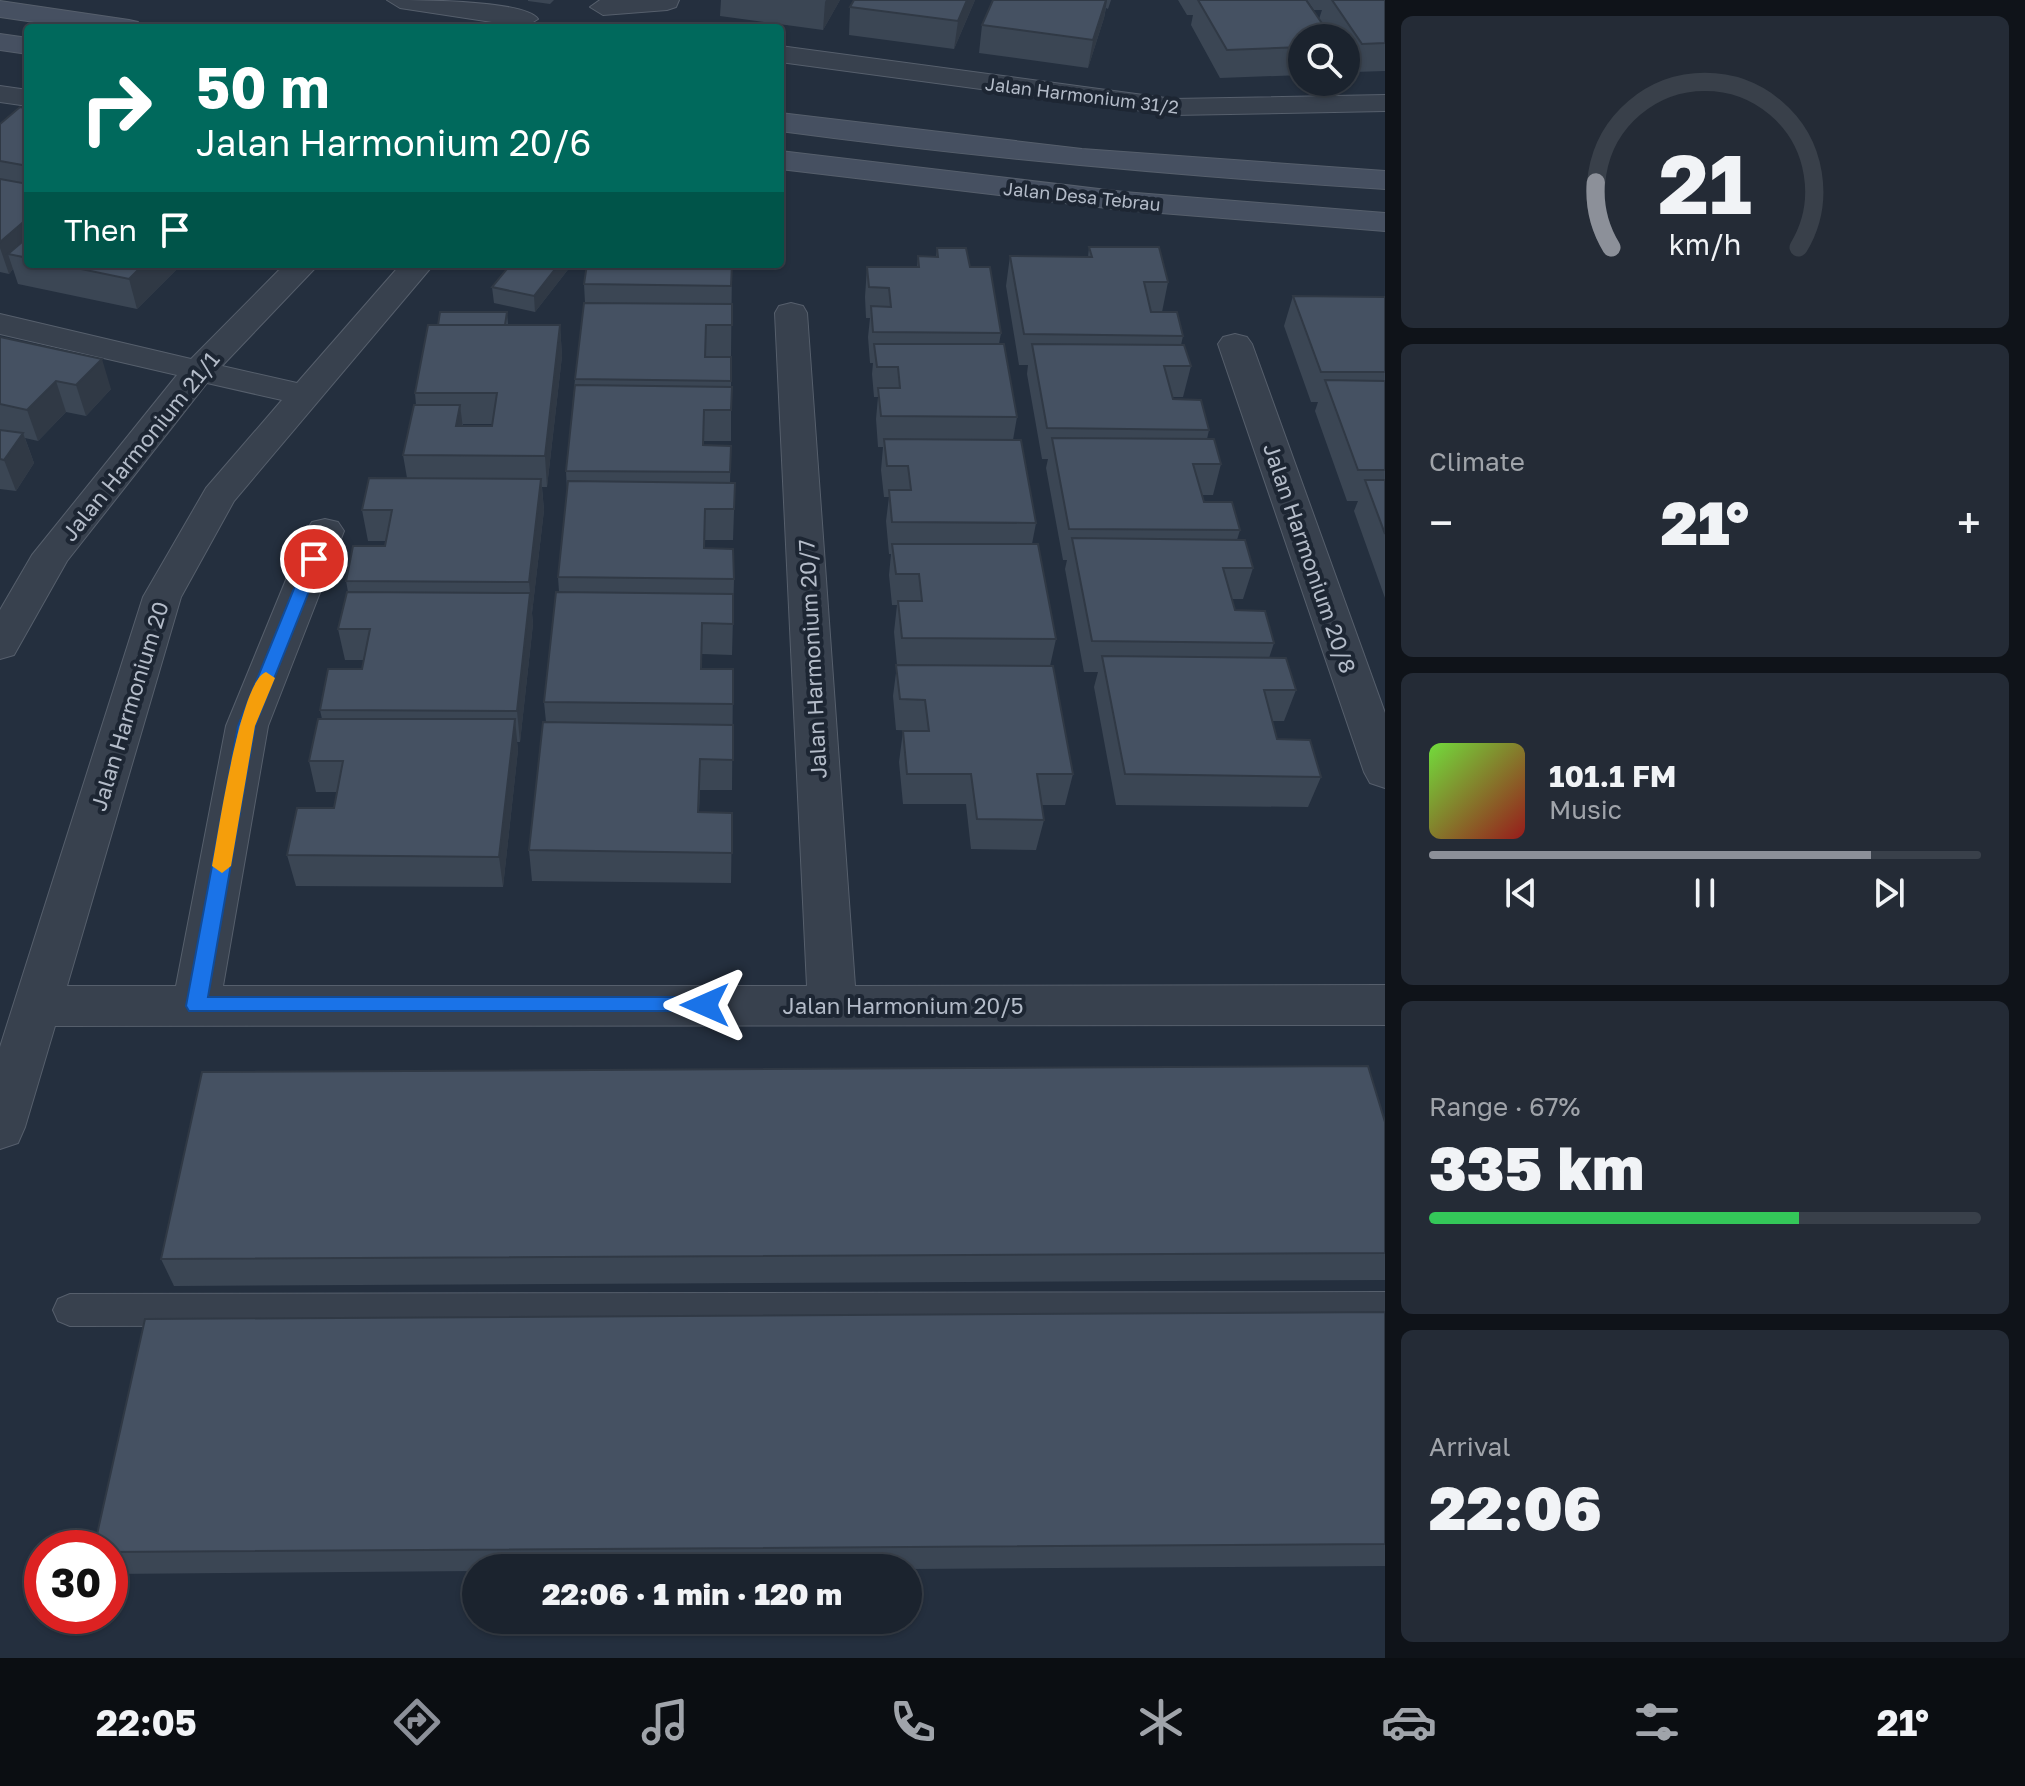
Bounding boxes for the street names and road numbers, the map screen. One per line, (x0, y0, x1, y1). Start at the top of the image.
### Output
street label: Jalan Harmonium 31/2 (984, 72, 1180, 118)
street label: Jalan Desa Tebrau (1002, 177, 1162, 215)
street label: Jalan Harmonium 21/1 (55, 346, 225, 546)
street label: Jalan Harmonium 20/8 (1258, 439, 1362, 677)
street label: Jalan Harmonium 20/7 (792, 539, 832, 779)
street label: Jalan Harmonium 20 (84, 598, 174, 814)
street label: Jalan Harmonium 20/5 (783, 992, 1023, 1019)

